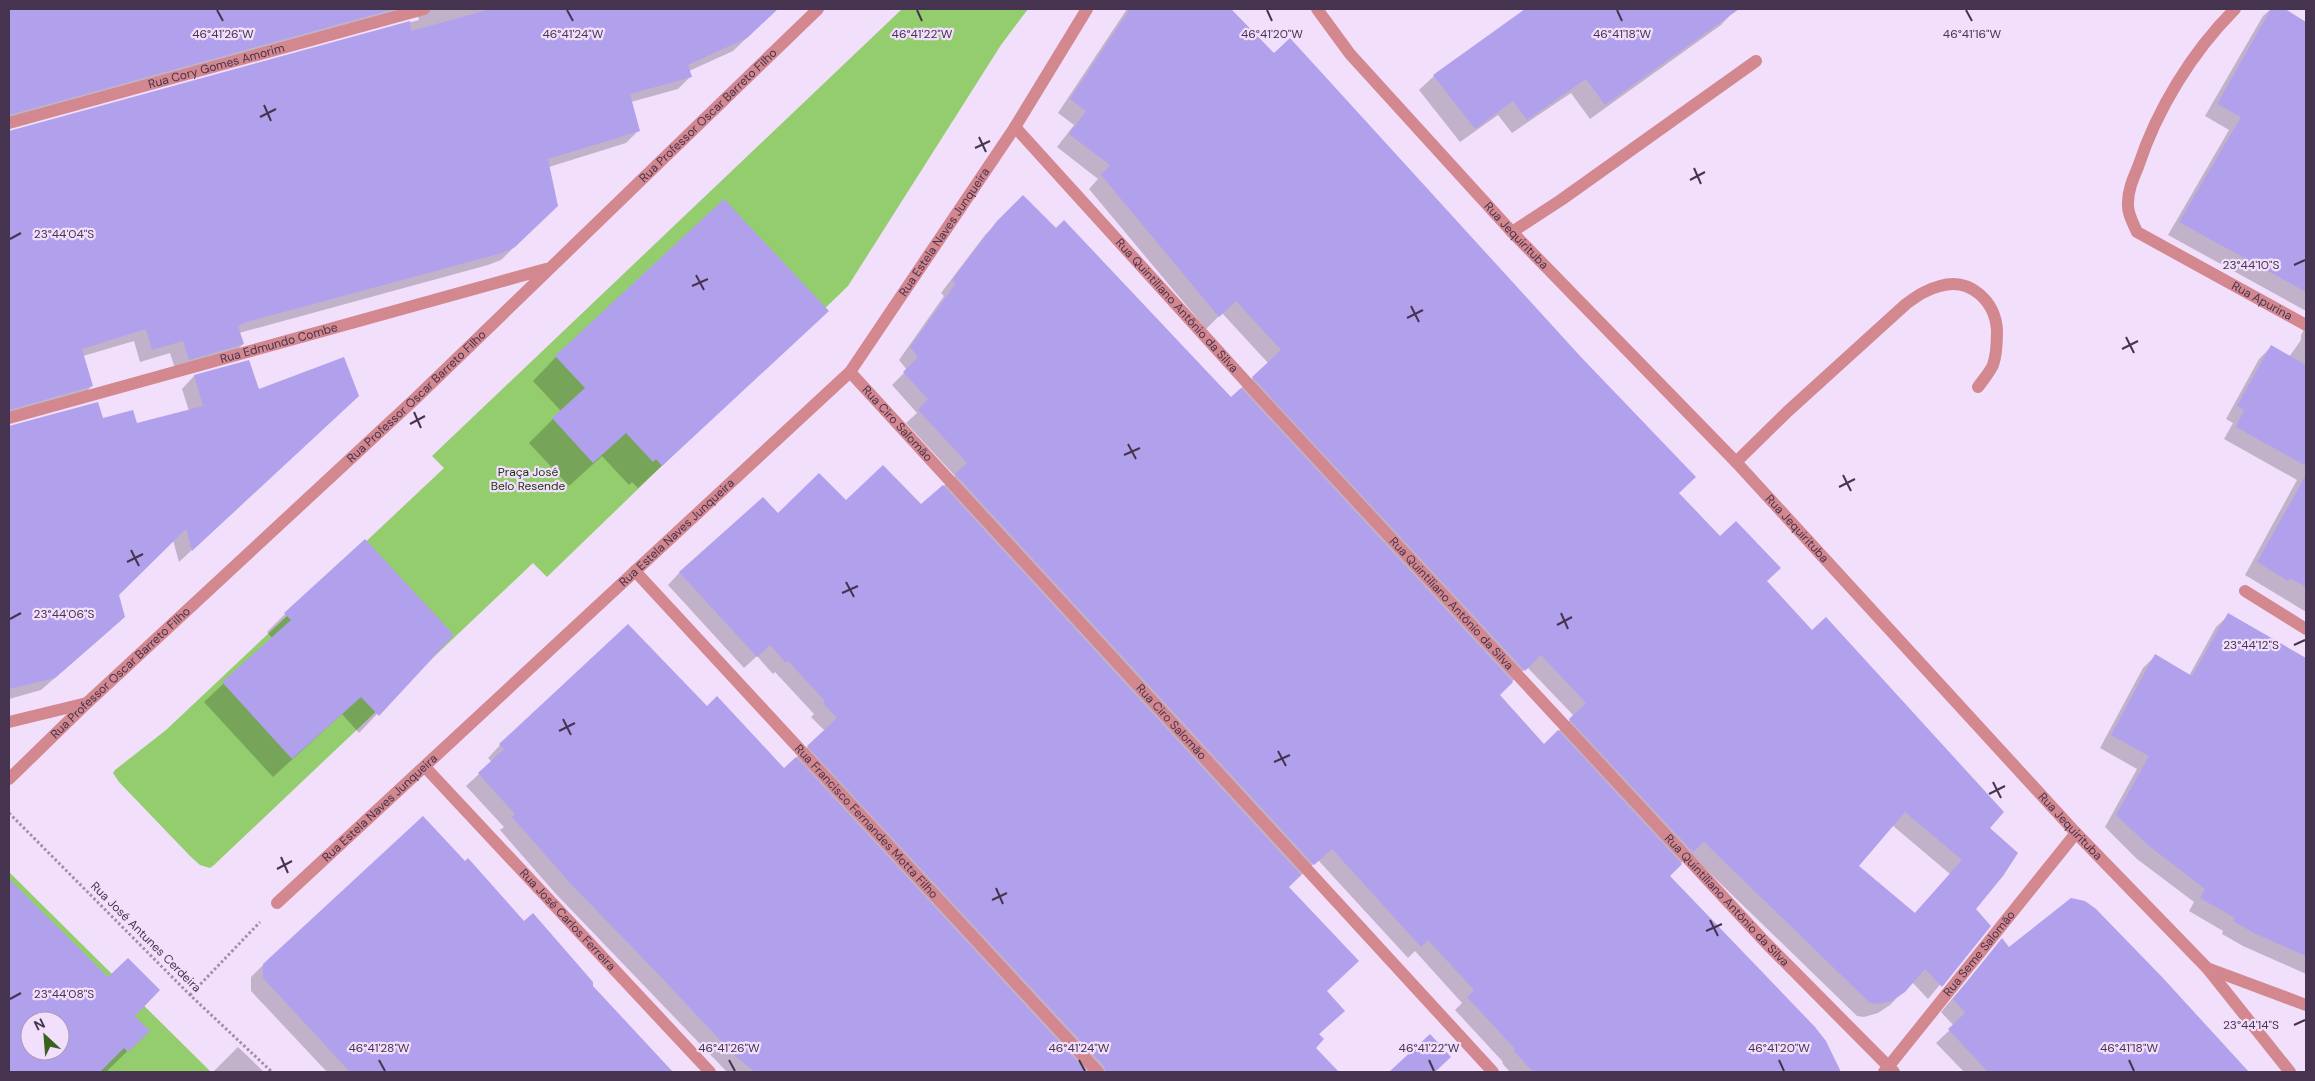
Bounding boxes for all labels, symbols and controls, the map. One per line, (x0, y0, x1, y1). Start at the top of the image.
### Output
text: 46°41'26"W (192, 26, 254, 42)
text: 46°41'24"W (543, 26, 604, 42)
text: 46°41'22"W (892, 26, 953, 42)
text: 46°41'20"W (1241, 26, 1303, 42)
text: 46°41'18"W (1593, 26, 1651, 42)
text: 46°41'16"W (1943, 26, 2002, 42)
street label: Rua Cory Gomes Amorim (146, 40, 286, 92)
street label: Rua Professor Oscar Barreto Filho (636, 45, 780, 186)
street label: Rua Estela Naves Junqueira (895, 165, 993, 299)
street label: Rua Jequirituba (1481, 199, 1552, 273)
text: 23°44'04"S (34, 226, 94, 242)
street label: Rua Quintiliano Antônio da Silva (1112, 235, 1242, 376)
text: 23°44'10"S (2222, 257, 2280, 273)
street label: Rua Apurina (2229, 278, 2295, 324)
street label: Rua Edmundo Combe (218, 319, 340, 367)
street label: Rua Professor Oscar Barreto Filho (343, 327, 489, 466)
street label: Rua Ciro Salomão (858, 382, 936, 465)
park label: Praça José Belo Resende (491, 464, 566, 494)
street label: Rua Estela Naves Junqueira (616, 475, 738, 590)
street label: Rua Jequirituba (1762, 491, 1832, 566)
street label: Rua Quintiliano Antônio da Silva (1386, 533, 1517, 673)
street label: Rua Professor Oscar Barreto Filho (47, 603, 194, 742)
text: 23°44'06"S (34, 606, 94, 622)
text: 23°44'12"S (2223, 637, 2279, 653)
street label: Rua Ciro Salomão (1132, 681, 1210, 763)
street label: Rua Francisco Fernandes Motta Filho (791, 741, 942, 902)
street label: Rua Estela Naves Junqueira (319, 750, 441, 865)
street label: Rua Jequirituba (2035, 789, 2106, 863)
street label: Rua Quintiliano Antônio da Silva (1661, 831, 1793, 970)
street label: Rua José Carlos Ferreira (516, 865, 619, 974)
street label: Rua José Antunes Cerdeira (87, 878, 205, 996)
street label: Rua Seme Salomão (1940, 907, 2019, 1000)
text: 23°44'08"S (34, 986, 94, 1002)
north arrow (20, 1011, 70, 1061)
text: N (31, 1014, 48, 1035)
text: 23°44'14"S (2223, 1017, 2279, 1033)
text: 46°41'28"W (349, 1040, 410, 1056)
text: 46°41'26"W (698, 1040, 760, 1056)
text: 46°41'24"W (1049, 1040, 1110, 1056)
text: 46°41'22"W (1399, 1040, 1460, 1056)
text: 46°41'20"W (1748, 1040, 1810, 1056)
text: 46°41'18"W (2100, 1040, 2158, 1056)

